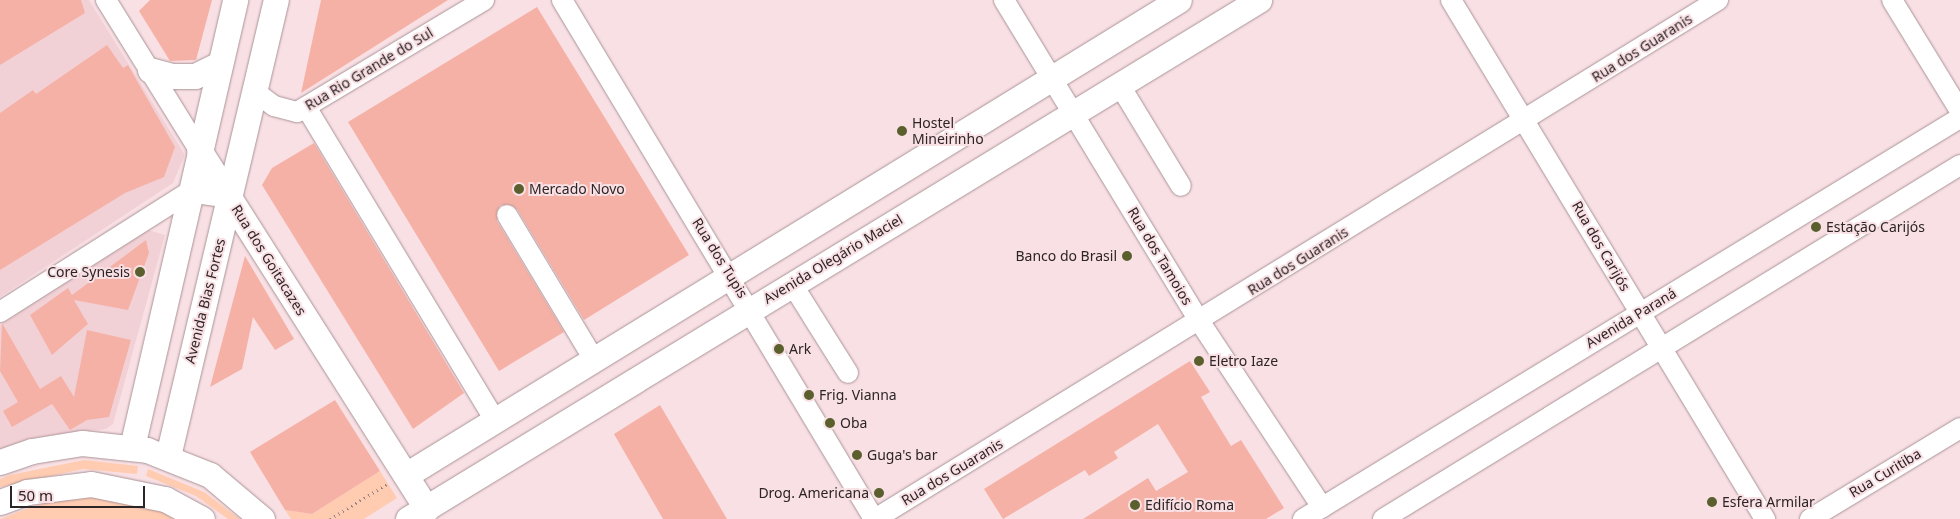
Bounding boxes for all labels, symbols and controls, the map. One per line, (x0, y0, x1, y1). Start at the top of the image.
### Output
street label: Rua dos Guaranis (1589, 10, 1695, 86)
street label: Rua Rio Grande do Sul (302, 24, 436, 114)
place label: Hostel Mineirinho (912, 115, 984, 148)
marker: Hostel Mineirinho (896, 125, 908, 137)
place label: Mercado Novo (529, 181, 625, 197)
marker: Mercado Novo (513, 183, 525, 195)
street label: Rua dos Carijós (1568, 198, 1634, 294)
street label: Rua dos Goitacazes (228, 202, 310, 318)
street label: Rua dos Tamoios (1124, 204, 1196, 308)
street label: Avenida Olegário Maciel (760, 211, 906, 307)
street label: Rua dos Tupis (689, 215, 751, 301)
place label: Estação Carijós (1826, 219, 1925, 235)
marker: Estação Carijós (1810, 221, 1822, 233)
street label: Rua dos Guaranis (1245, 223, 1351, 299)
street label: Avenida Bias Fortes (181, 237, 229, 365)
place label: Banco do Brasil (1015, 248, 1117, 264)
marker: Banco do Brasil (1121, 250, 1133, 262)
place label: Core Synesis (47, 264, 130, 280)
marker: Core Synesis (134, 266, 146, 278)
street label: Avenida Paraná (1583, 284, 1679, 352)
place label: Ark (789, 341, 811, 357)
marker: Ark (773, 343, 785, 355)
place label: Eletro Iaze (1209, 353, 1278, 369)
marker: Eletro Iaze (1193, 355, 1205, 367)
place label: Frig. Vianna (819, 387, 897, 403)
marker: Frig. Vianna (803, 389, 815, 401)
place label: Oba (840, 415, 867, 431)
marker: Oba (824, 417, 836, 429)
street label: Rua dos Guaranis (898, 435, 1006, 509)
street label: Rua Curitiba (1846, 445, 1924, 501)
place label: Guga's bar (867, 447, 937, 463)
marker: Guga's bar (851, 449, 863, 461)
scale bar (12, 476, 148, 508)
text: 50 m (18, 485, 53, 505)
place label: Drog. Americana (758, 485, 869, 501)
marker: Drog. Americana (873, 487, 885, 499)
place label: Esfera Armilar (1722, 494, 1815, 510)
marker: Esfera Armilar (1706, 496, 1718, 508)
place label: Edifício Roma (1145, 497, 1234, 513)
marker: Edifício Roma (1129, 499, 1141, 511)

